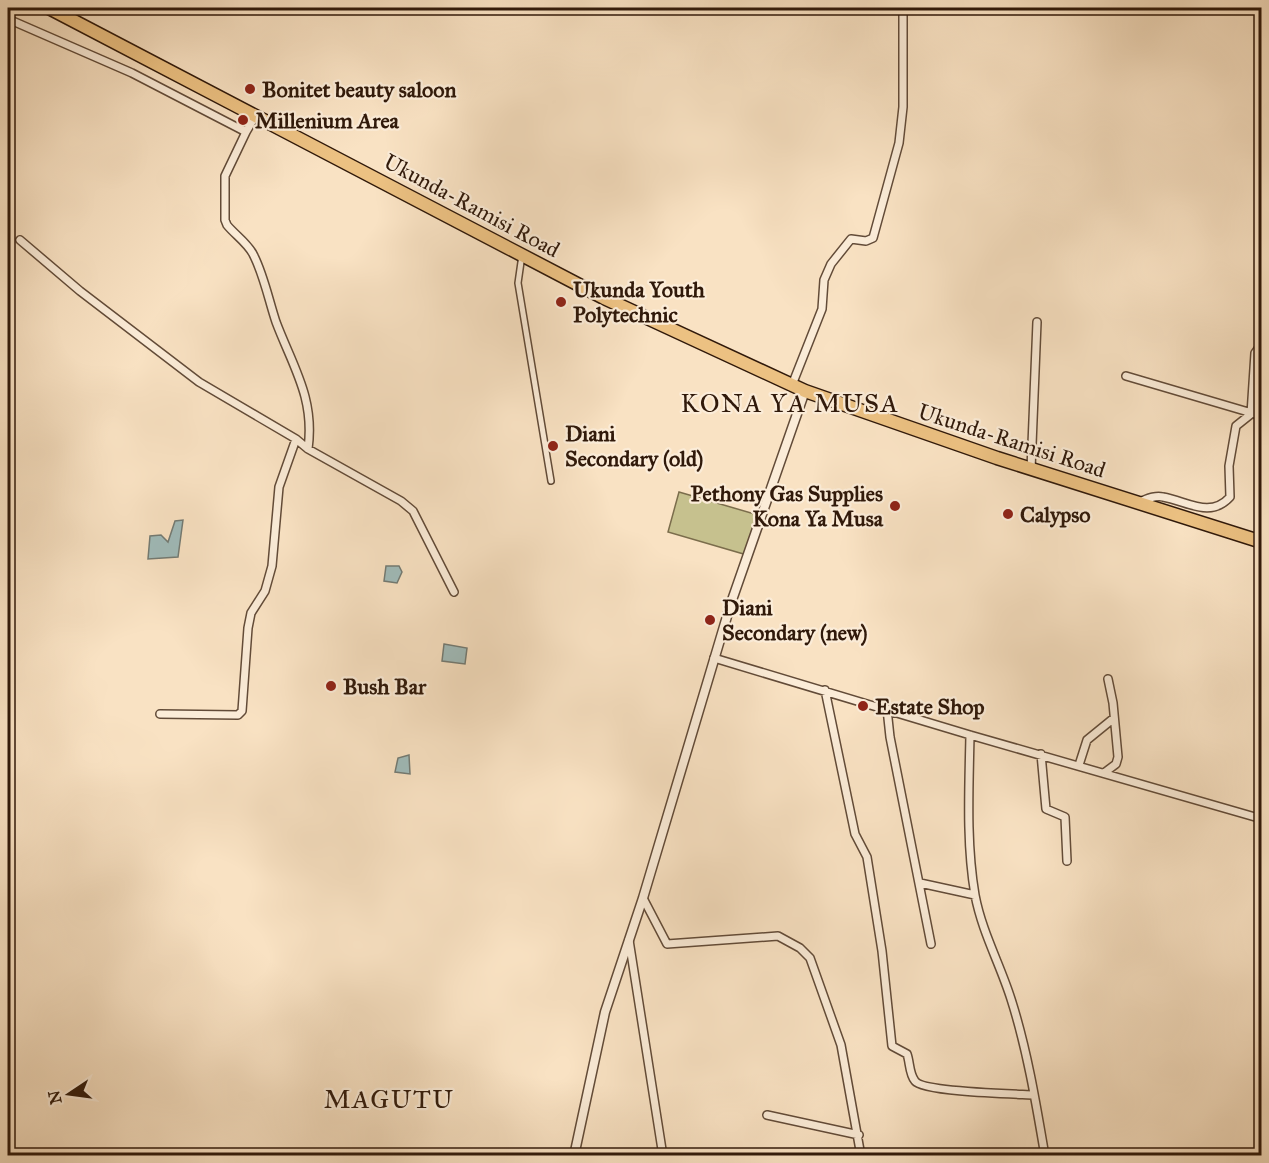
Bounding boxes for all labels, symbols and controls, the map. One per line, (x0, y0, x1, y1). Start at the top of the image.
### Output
place label: Bonitet beauty saloon (262, 76, 456, 103)
marker: Bonitet beauty saloon (243, 82, 257, 96)
place label: Millenium Area (255, 107, 400, 134)
marker: Millenium Area (236, 113, 250, 127)
street label: Ukunda-Ramisi Road (379, 148, 564, 263)
place label: Ukunda Youth Polytechnic (573, 276, 705, 328)
marker: Ukunda Youth Polytechnic (554, 295, 568, 309)
district label: KONA YA MUSA (681, 387, 899, 419)
street label: Ukunda-Ramisi Road (915, 397, 1109, 484)
place label: Diani Secondary (old) (565, 420, 703, 472)
marker: Diani Secondary (old) (546, 439, 560, 453)
place label: Pethony Gas Supplies Kona Ya Musa (691, 480, 884, 532)
marker: Pethony Gas Supplies Kona Ya Musa (888, 499, 902, 513)
place label: Calypso (1020, 501, 1091, 528)
marker: Calypso (1001, 507, 1015, 521)
place label: Diani Secondary (new) (722, 594, 868, 646)
marker: Diani Secondary (new) (703, 613, 717, 627)
place label: Bush Bar (343, 673, 427, 700)
marker: Bush Bar (324, 679, 338, 693)
place label: Estate Shop (875, 693, 985, 720)
marker: Estate Shop (856, 699, 870, 713)
north arrow (39, 1064, 99, 1124)
district label: MAGUTU (324, 1083, 454, 1115)
text: N (44, 1088, 66, 1106)

